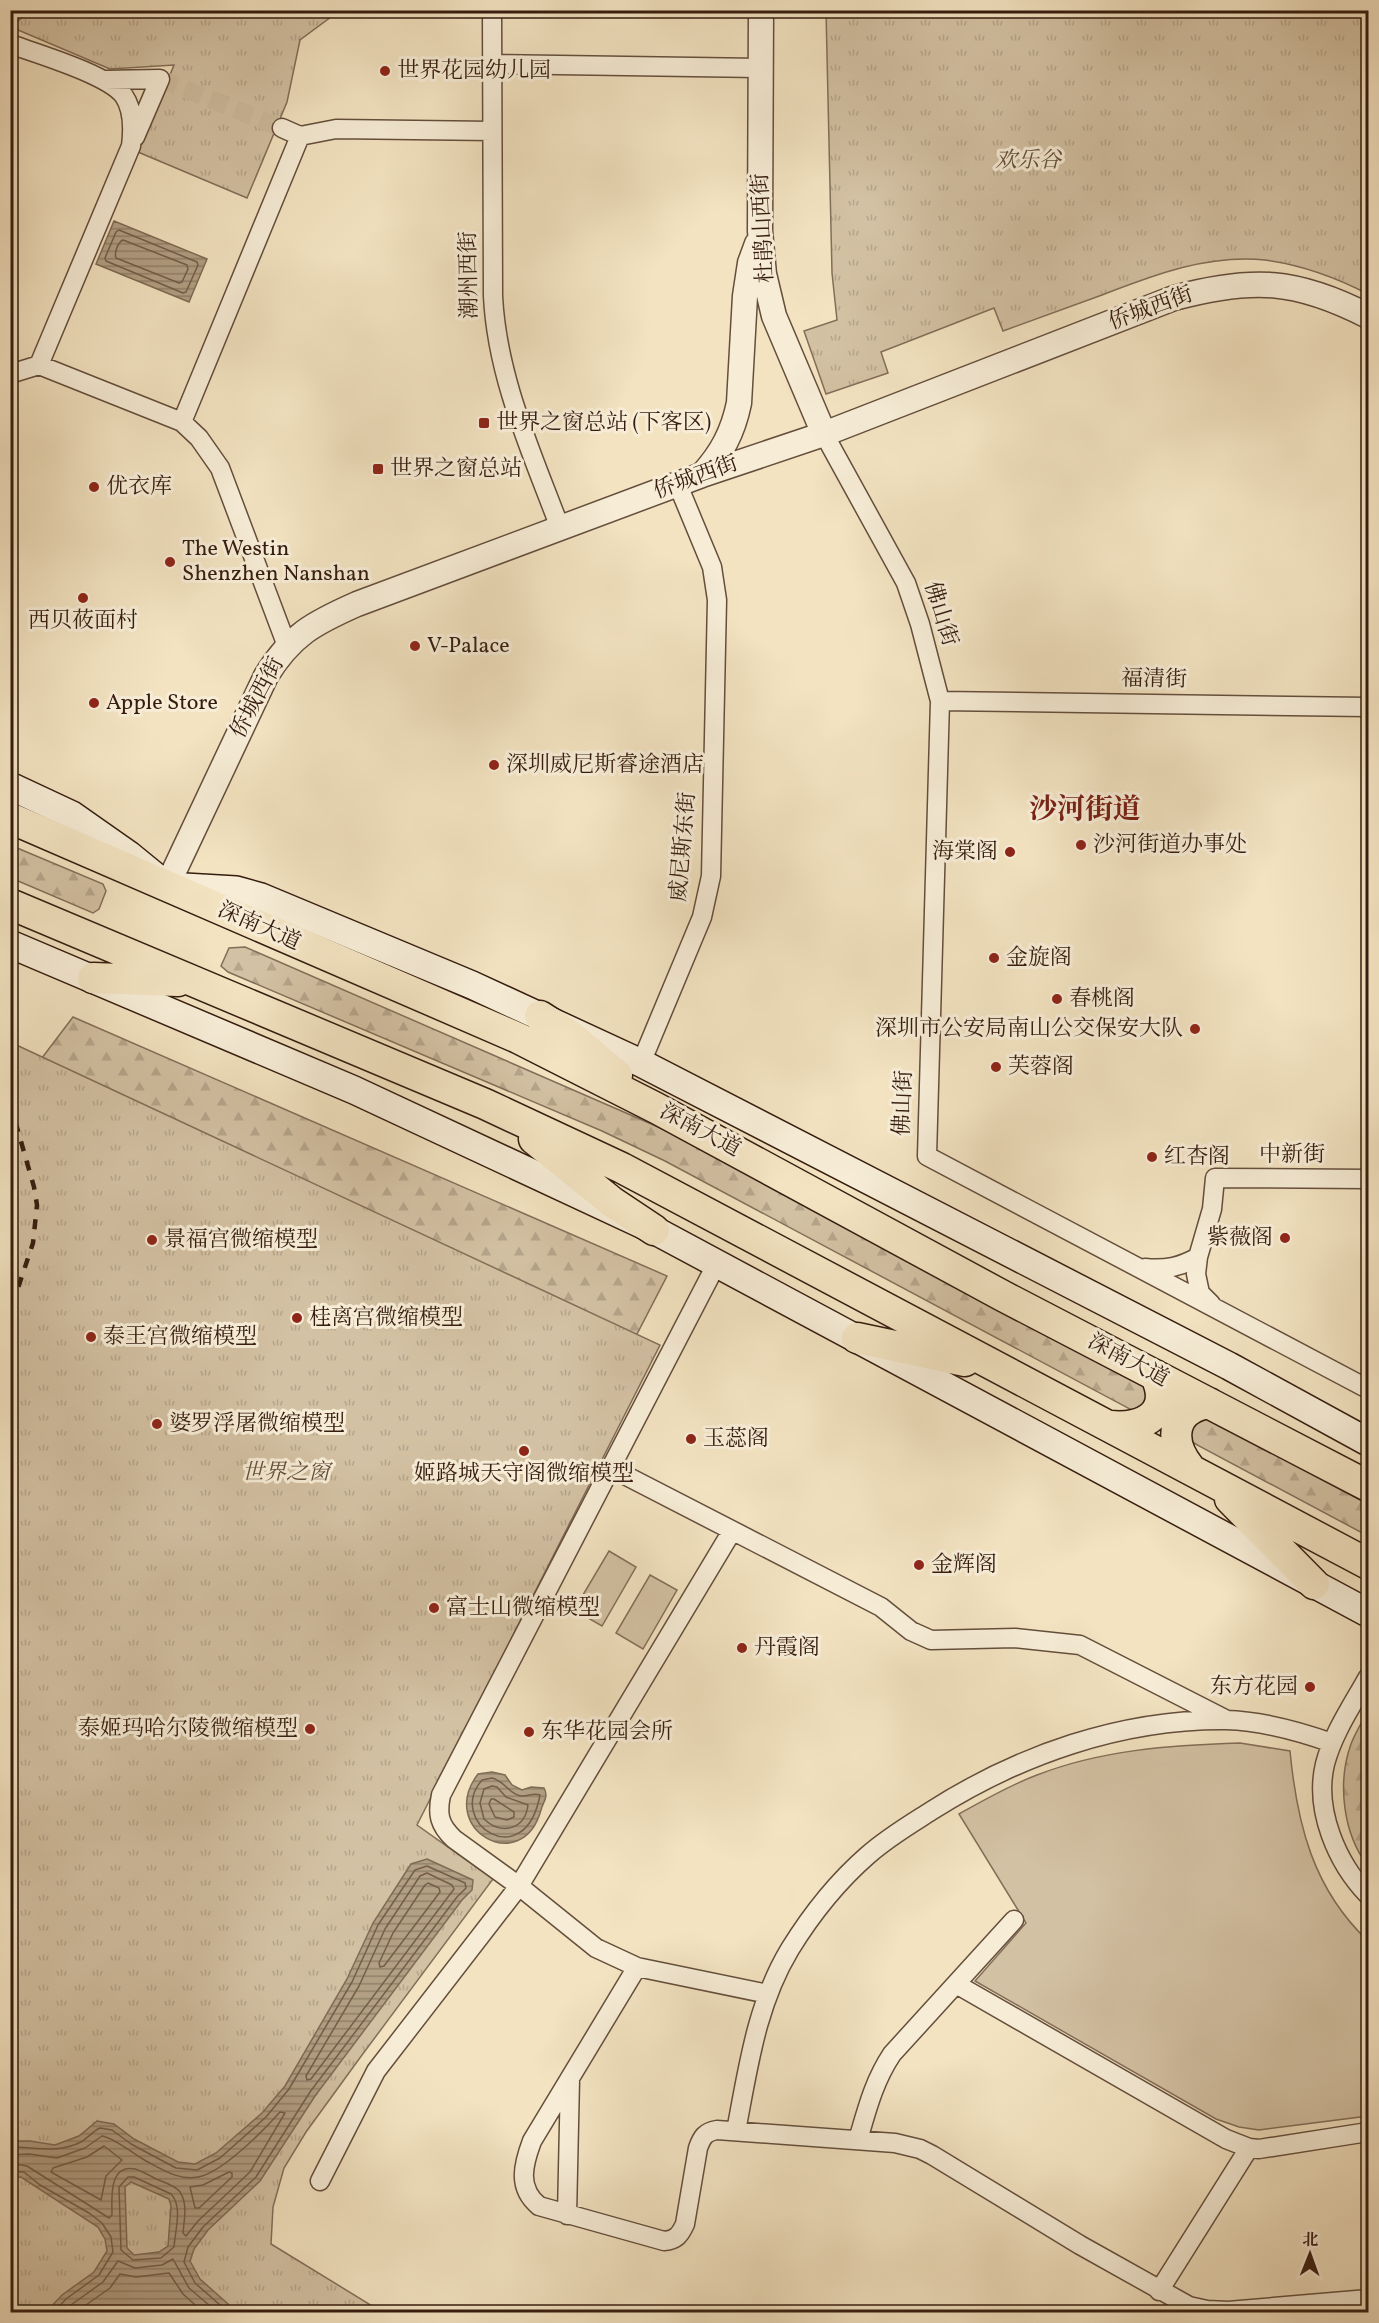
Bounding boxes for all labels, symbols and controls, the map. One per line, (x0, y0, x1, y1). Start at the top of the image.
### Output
place label: 世界花园幼儿园 (397, 56, 551, 87)
marker: 世界花园幼儿园 (378, 64, 392, 78)
park label: 欢乐谷 (995, 146, 1063, 177)
street label: 杜鹃山西街 (746, 172, 782, 284)
street label: 潮州西街 (454, 231, 486, 319)
street label: 侨城西街 (1104, 279, 1198, 339)
place label: 世界之窗总站 (下客区) (496, 408, 711, 439)
marker: 世界之窗总站 (下客区) (477, 416, 491, 430)
street label: 侨城西街 (649, 448, 743, 508)
place label: 世界之窗总站 (390, 454, 522, 485)
marker: 世界之窗总站 (371, 462, 385, 476)
place label: 优衣库 (106, 472, 172, 503)
marker: 优衣库 (87, 480, 101, 494)
place label: The Westin Shenzhen Nanshan (182, 534, 370, 590)
marker: The Westin Shenzhen Nanshan (163, 555, 177, 569)
street label: 佛山街 (916, 578, 964, 650)
marker: 西贝莜面村 (76, 591, 90, 605)
place label: 西贝莜面村 (28, 606, 138, 637)
place label: V-Palace (427, 631, 510, 662)
marker: V-Palace (408, 639, 422, 653)
street label: 侨城西街 (224, 652, 292, 744)
street label: 福清街 (1121, 664, 1187, 696)
place label: Apple Store (106, 688, 218, 719)
marker: Apple Store (87, 696, 101, 710)
place label: 深圳威尼斯睿途酒店 (506, 750, 704, 781)
marker: 深圳威尼斯睿途酒店 (487, 758, 501, 772)
street label: 威尼斯东街 (664, 791, 704, 903)
district label: 沙河街道 (1029, 791, 1141, 830)
place label: 沙河街道办事处 (1093, 830, 1247, 861)
place label: 海棠阁 (932, 837, 998, 868)
marker: 沙河街道办事处 (1074, 838, 1088, 852)
marker: 海棠阁 (1003, 845, 1017, 859)
street label: 深南大道 (212, 895, 306, 959)
place label: 金旋阁 (1006, 943, 1072, 974)
marker: 金旋阁 (987, 951, 1001, 965)
place label: 春桃阁 (1069, 984, 1135, 1015)
marker: 春桃阁 (1050, 992, 1064, 1006)
place label: 深圳市公安局南山公交保安大队 (875, 1014, 1183, 1045)
marker: 深圳市公安局南山公交保安大队 (1188, 1022, 1202, 1036)
place label: 芙蓉阁 (1008, 1052, 1074, 1083)
marker: 芙蓉阁 (989, 1060, 1003, 1074)
street label: 佛山街 (887, 1069, 921, 1137)
street label: 深南大道 (654, 1097, 746, 1165)
street label: 中新街 (1259, 1140, 1325, 1171)
place label: 红杏阁 (1164, 1142, 1230, 1173)
marker: 红杏阁 (1145, 1150, 1159, 1164)
place label: 紫薇阁 (1207, 1223, 1273, 1254)
place label: 景福宫微缩模型 (164, 1225, 318, 1256)
marker: 紫薇阁 (1278, 1231, 1292, 1245)
marker: 景福宫微缩模型 (145, 1233, 159, 1247)
place label: 桂离宫微缩模型 (309, 1303, 463, 1334)
marker: 桂离宫微缩模型 (290, 1311, 304, 1325)
place label: 泰王宫微缩模型 (103, 1322, 257, 1353)
street label: 深南大道 (1082, 1327, 1174, 1395)
marker: 泰王宫微缩模型 (84, 1330, 98, 1344)
place label: 婆罗浮屠微缩模型 (169, 1409, 345, 1440)
marker: 婆罗浮屠微缩模型 (150, 1417, 164, 1431)
place label: 玉蕊阁 (703, 1424, 769, 1455)
marker: 玉蕊阁 (684, 1432, 698, 1446)
marker: 姬路城天守阁微缩模型 (517, 1444, 531, 1458)
park label: 世界之窗 (242, 1458, 333, 1489)
place label: 姬路城天守阁微缩模型 (414, 1459, 634, 1490)
place label: 金辉阁 (931, 1550, 997, 1581)
marker: 金辉阁 (912, 1558, 926, 1572)
place label: 富士山微缩模型 (446, 1593, 600, 1624)
marker: 富士山微缩模型 (427, 1601, 441, 1615)
place label: 丹霞阁 (754, 1633, 820, 1664)
marker: 丹霞阁 (735, 1641, 749, 1655)
place label: 东方花园 (1210, 1672, 1298, 1703)
marker: 东方花园 (1303, 1680, 1317, 1694)
place label: 泰姬玛哈尔陵微缩模型 (78, 1714, 298, 1745)
place label: 东华花园会所 (541, 1717, 673, 1748)
marker: 泰姬玛哈尔陵微缩模型 (303, 1722, 317, 1736)
marker: 东华花园会所 (522, 1725, 536, 1739)
north arrow (1280, 2224, 1340, 2284)
text: 北 (1302, 2230, 1318, 2252)

